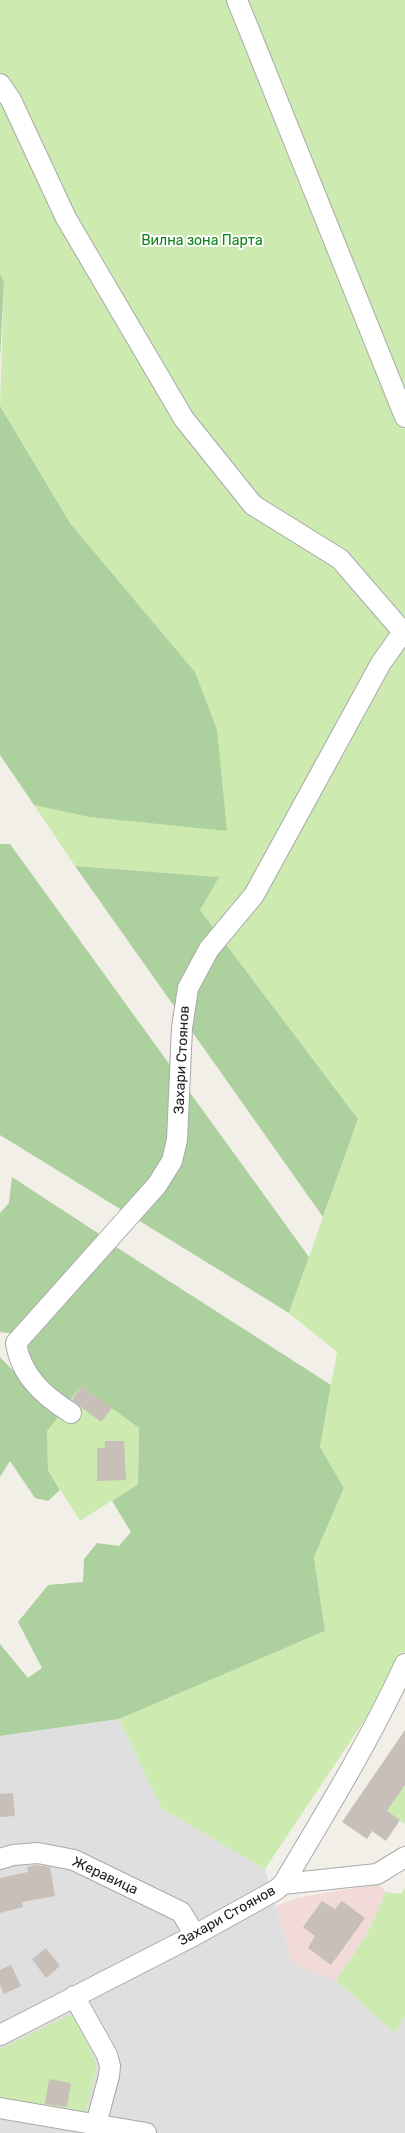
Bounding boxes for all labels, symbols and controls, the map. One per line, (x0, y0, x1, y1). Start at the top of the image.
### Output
park label: Вилна зона Парта (141, 233, 263, 249)
street label: Захари Стоянов (171, 1005, 193, 1115)
street label: Жеравица (69, 1853, 141, 1899)
street label: Захари Стоянов (175, 1882, 279, 1950)

